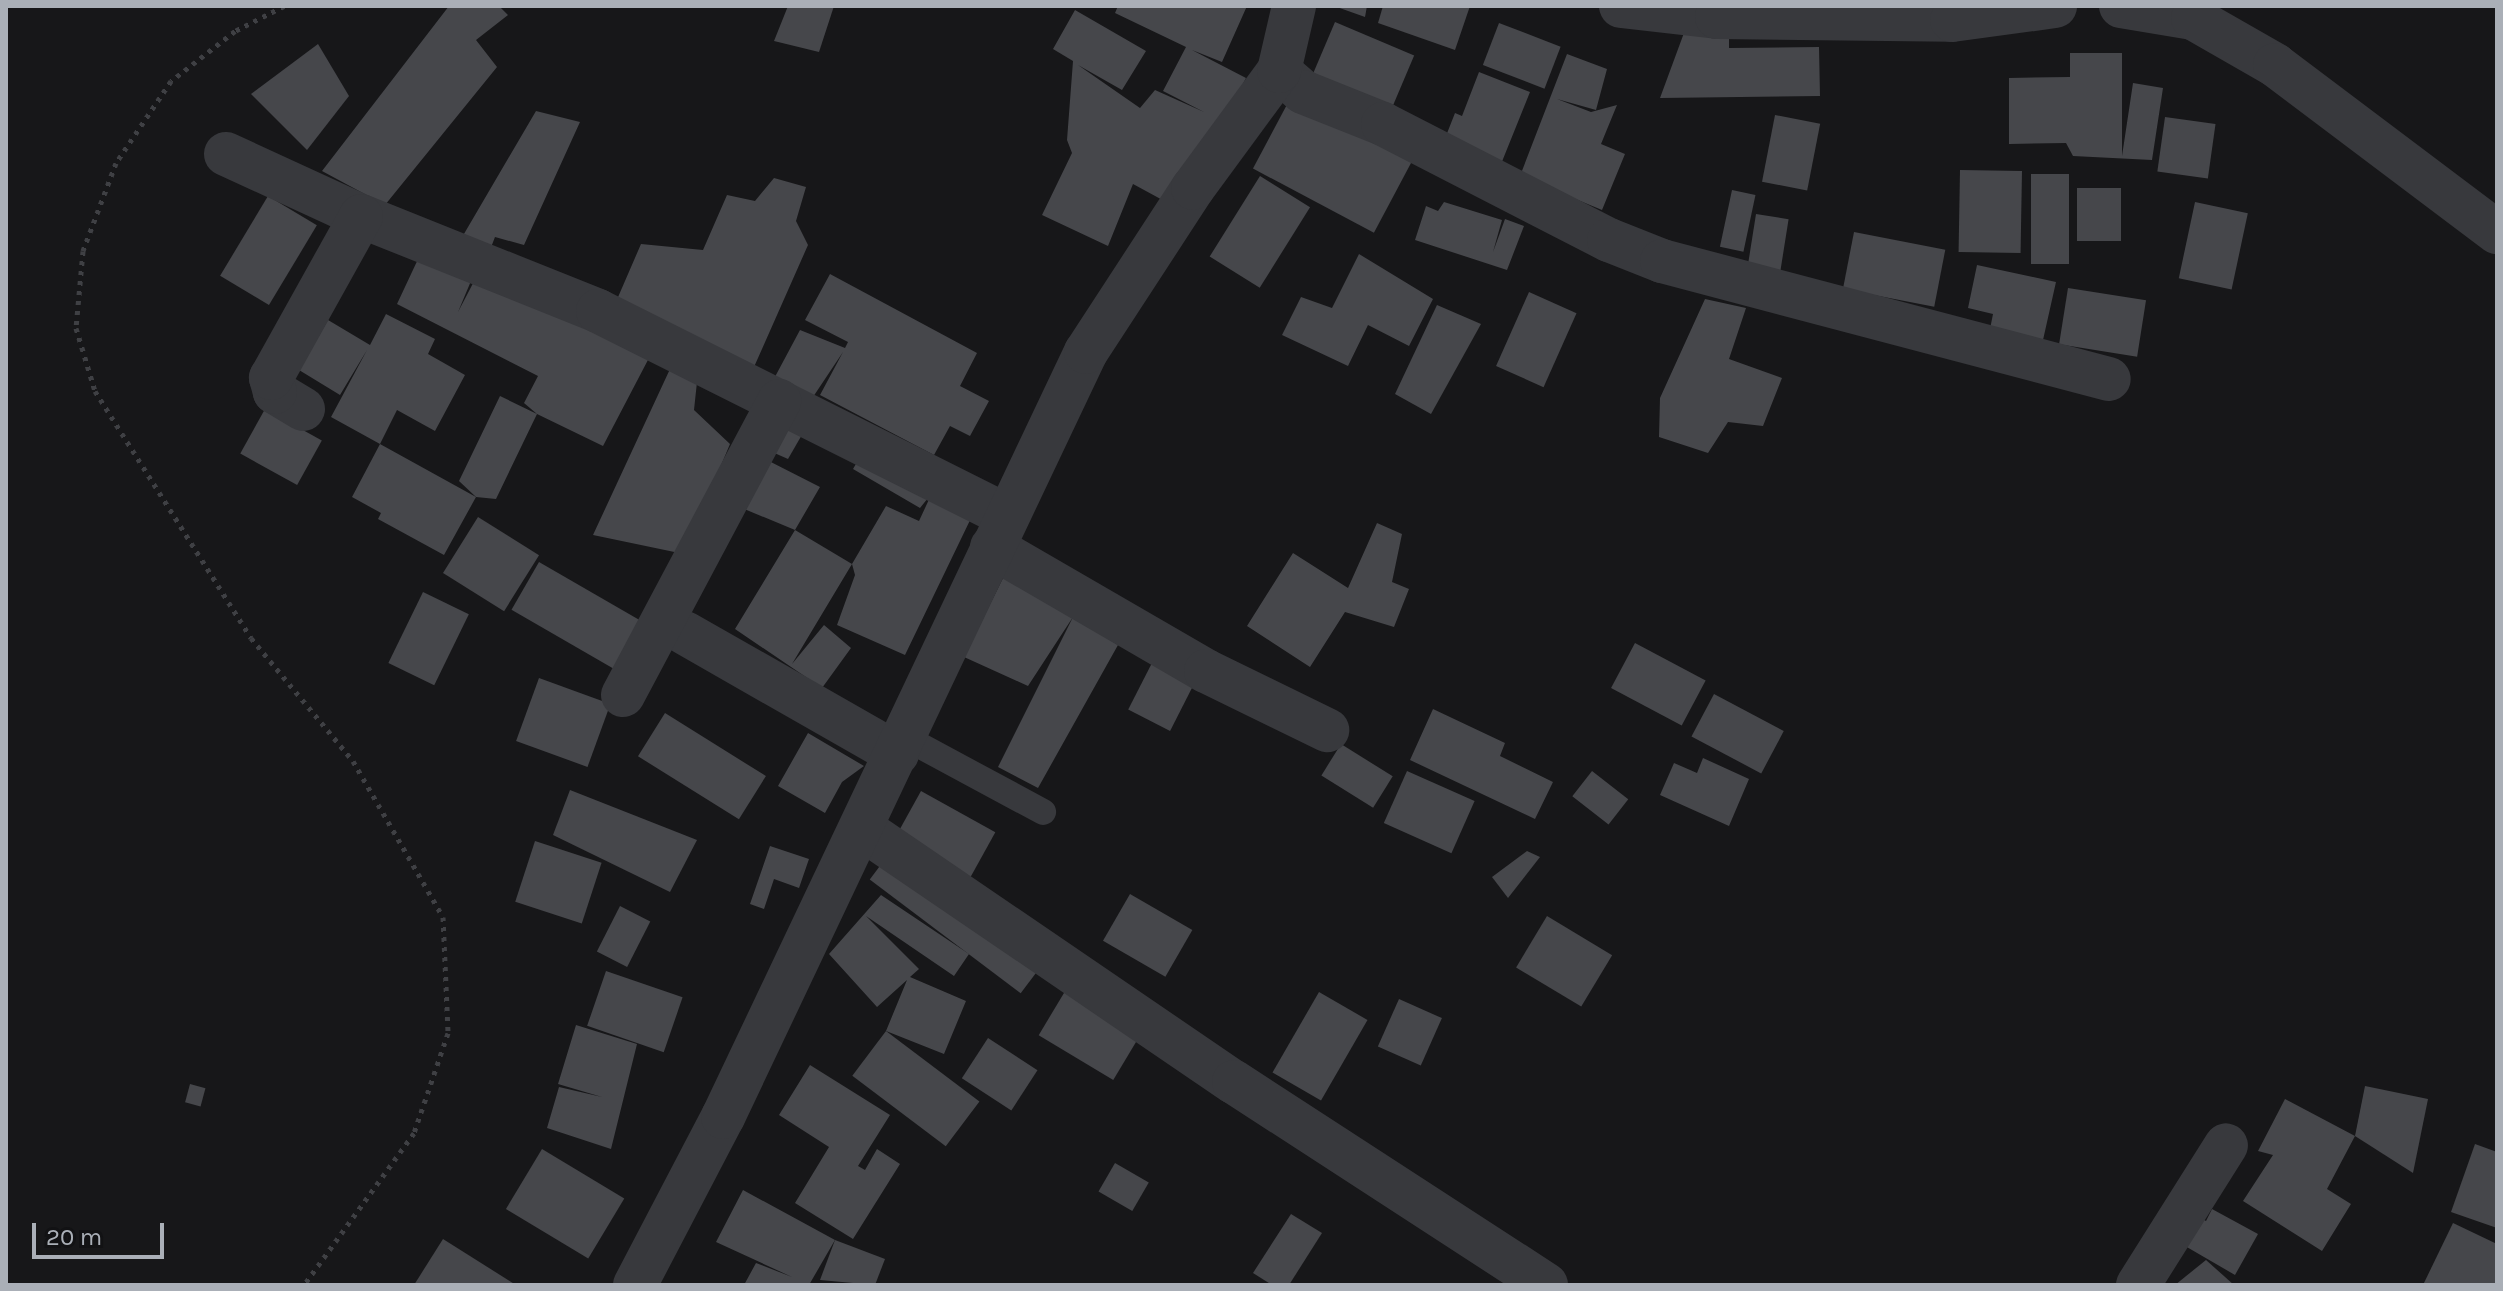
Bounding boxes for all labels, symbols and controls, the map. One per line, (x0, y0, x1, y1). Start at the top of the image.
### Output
scale bar (36, 1207, 168, 1257)
text: 20 m (46, 1223, 102, 1251)

